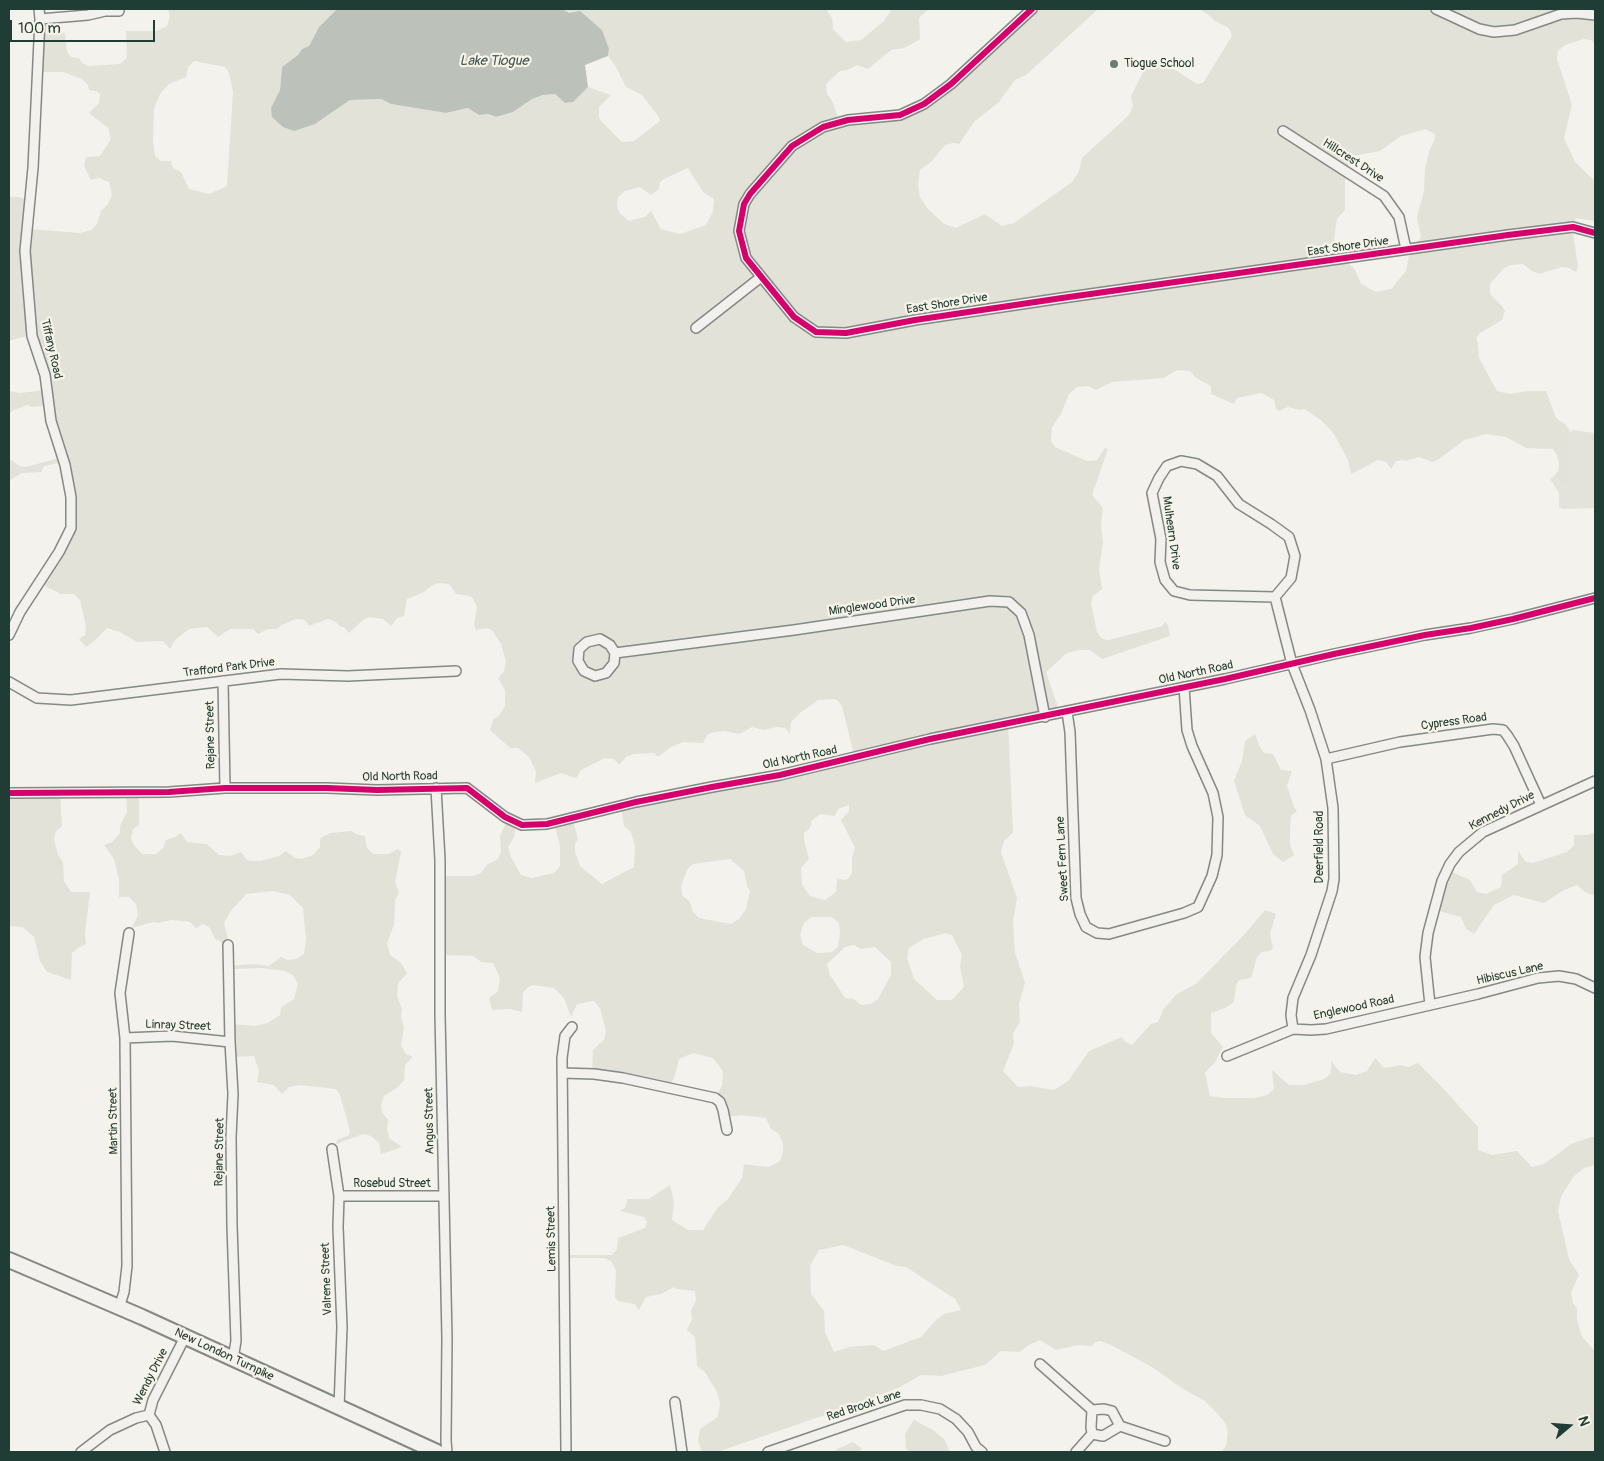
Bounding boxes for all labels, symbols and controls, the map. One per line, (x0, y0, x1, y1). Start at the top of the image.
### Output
scale bar (12, 10, 158, 42)
text: 100 m (18, 19, 61, 38)
water label: Lake Tiogue (460, 53, 528, 69)
place label: Tiogue School (1124, 57, 1194, 71)
marker: Tiogue School (1108, 58, 1120, 70)
street label: Hillcrest Drive (1320, 136, 1386, 186)
street label: East Shore Drive (1306, 234, 1390, 260)
street label: East Shore Drive (905, 290, 989, 318)
street label: Tiffany Road (37, 318, 65, 380)
street label: Mulhearn Drive (1159, 495, 1183, 571)
street label: Minglewood Drive (828, 593, 916, 619)
street label: Trafford Park Drive (182, 655, 276, 681)
street label: Old North Road (1157, 658, 1235, 688)
street label: Rejane Street (203, 701, 219, 769)
street label: Cypress Road (1420, 710, 1488, 734)
street label: Old North Road (761, 743, 839, 773)
street label: Old North Road (362, 769, 438, 785)
street label: Kennedy Drive (1467, 788, 1537, 834)
street label: Deerfield Road (1313, 811, 1327, 883)
street label: Sweet Fern Lane (1054, 816, 1072, 902)
street label: Hibiscus Lane (1475, 959, 1545, 989)
street label: Englewood Road (1312, 992, 1396, 1024)
street label: Linray Street (145, 1018, 211, 1034)
street label: Martin Street (106, 1087, 122, 1155)
street label: Angus Street (422, 1087, 438, 1155)
street label: Rejane Street (212, 1118, 228, 1186)
street label: Rosebud Street (353, 1177, 431, 1191)
street label: Lemis Street (544, 1206, 560, 1272)
street label: Valrene Street (319, 1242, 335, 1316)
street label: New London Turnpike (172, 1326, 276, 1384)
street label: Wendy Drive (131, 1346, 171, 1408)
street label: Red Brook Lane (825, 1387, 903, 1425)
north arrow (1544, 1401, 1594, 1451)
text: N (1574, 1414, 1593, 1428)

